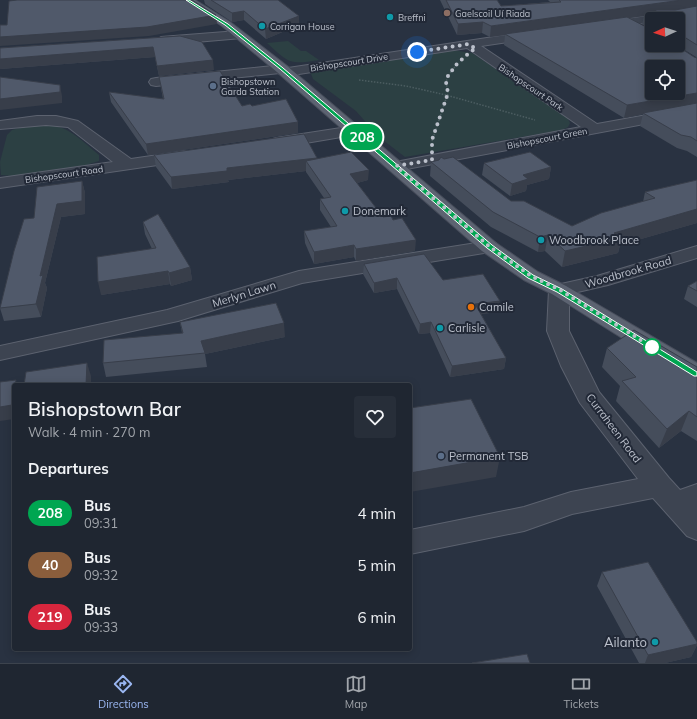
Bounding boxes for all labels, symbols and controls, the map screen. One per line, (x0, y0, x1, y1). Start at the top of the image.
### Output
marker: Gaelscoil Uí Riada (442, 8, 452, 18)
place label: Gaelscoil Uí Riada (455, 8, 530, 19)
marker: Breffni (385, 12, 395, 22)
place label: Breffni (398, 12, 426, 23)
north arrow (645, 12, 685, 52)
map controls (645, 12, 685, 100)
marker: Corrigan House (257, 21, 267, 31)
place label: Corrigan House (270, 21, 335, 32)
your location (407, 42, 427, 62)
street label: Bishopscourt Drive (309, 50, 389, 74)
button: locate (645, 60, 685, 100)
street label: Bishopscourt Park (497, 61, 566, 113)
place label: Bishopstown Garda Station (221, 76, 279, 97)
marker: Bishopstown Garda Station (208, 81, 218, 91)
line badge: 208 (339, 124, 385, 150)
street label: Bishopscourt Green (506, 125, 588, 151)
text: 208 (349, 128, 375, 146)
street label: Bishopscourt Road (24, 163, 104, 185)
place label: Donemark (353, 204, 406, 218)
marker: Donemark (340, 206, 350, 216)
place label: Woodbrook Place (549, 233, 639, 247)
marker: Woodbrook Place (536, 235, 546, 245)
street label: Woodbrook Road (583, 253, 673, 291)
street label: Merlyn Lawn (211, 278, 277, 310)
place label: Camile (479, 300, 514, 314)
marker: Camile (466, 302, 476, 312)
place label: Carlisle (448, 321, 485, 335)
marker: Carlisle (435, 323, 445, 333)
unlabelled marker (643, 338, 661, 356)
street label: Curraheen Road (583, 391, 645, 465)
button: heart (354, 396, 396, 438)
text: Bishopstown Bar (28, 397, 181, 421)
text: Walk · 4 min · 270 m (28, 424, 150, 440)
place label: Permanent TSB (449, 449, 528, 463)
marker: Permanent TSB (436, 451, 446, 461)
text: Departures (28, 459, 109, 478)
text: Bus (84, 496, 111, 515)
text: 208 (37, 504, 63, 522)
text: 4 min (358, 504, 396, 523)
text: 09:31 (84, 515, 118, 531)
text: Bus (84, 548, 111, 567)
text: 40 (42, 556, 58, 574)
text: 5 min (358, 556, 396, 575)
text: 09:32 (84, 567, 118, 583)
text: Bus (84, 600, 111, 619)
text: 219 (37, 608, 63, 626)
text: 6 min (358, 608, 396, 627)
text: 09:33 (84, 619, 118, 635)
place label: Ailanto (604, 634, 647, 650)
marker: Ailanto (650, 637, 660, 647)
tab: Directions (98, 673, 149, 711)
tab: Map (345, 673, 367, 711)
tab: Tickets (563, 673, 599, 711)

